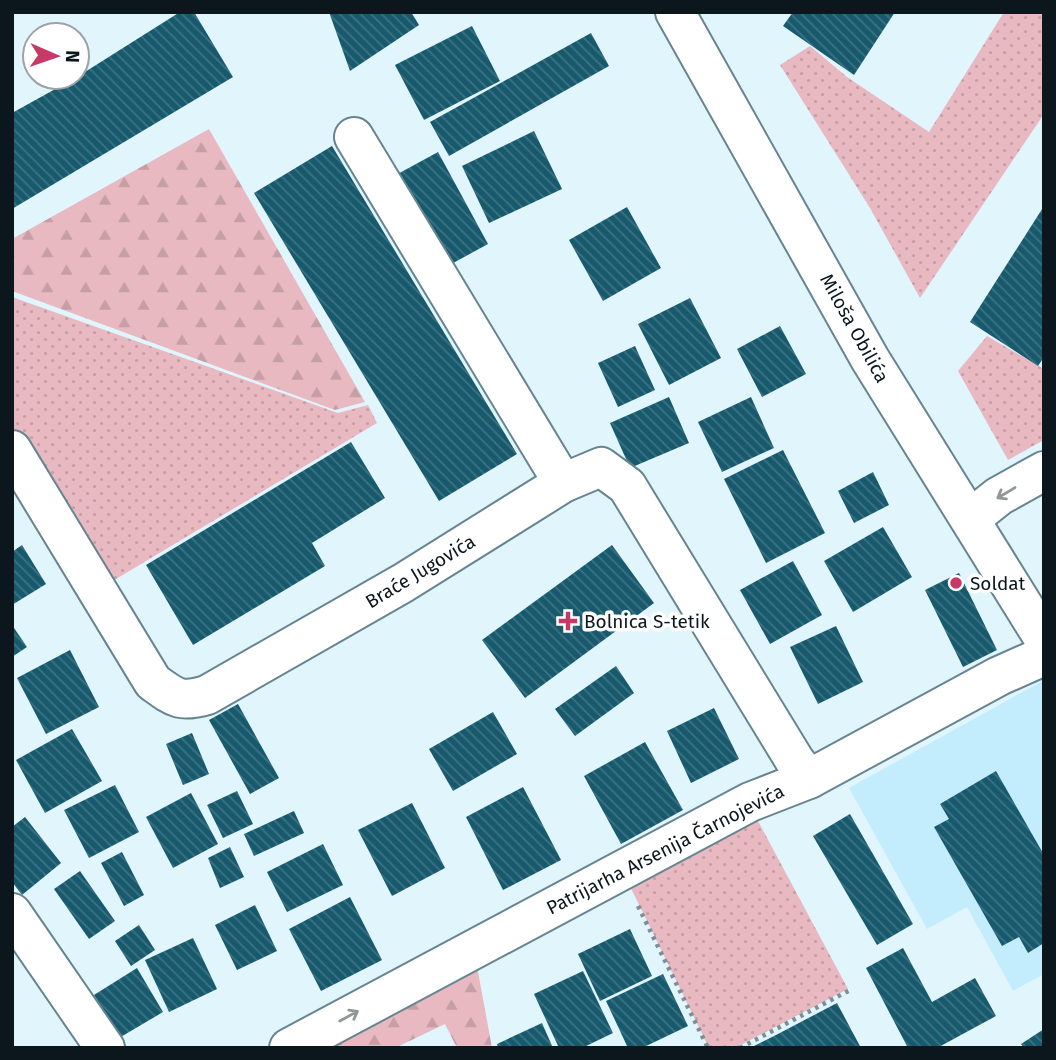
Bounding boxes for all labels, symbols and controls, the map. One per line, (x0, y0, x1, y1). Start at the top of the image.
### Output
north arrow (21, 21, 91, 91)
text: N (61, 50, 84, 63)
street label: Miloša Obilića (815, 270, 894, 387)
one-way arrow (996, 486, 1016, 500)
street label: Braće Jugovića (361, 530, 479, 613)
place label: Soldat (970, 572, 1026, 595)
marker: Soldat (948, 575, 964, 591)
place label: Bolnica S-tetik (584, 610, 710, 633)
marker: Bolnica S-tetik (558, 611, 578, 631)
street label: Patrijarha Arsenija Čarnojevića (543, 779, 788, 920)
one-way arrow (339, 1009, 359, 1023)

